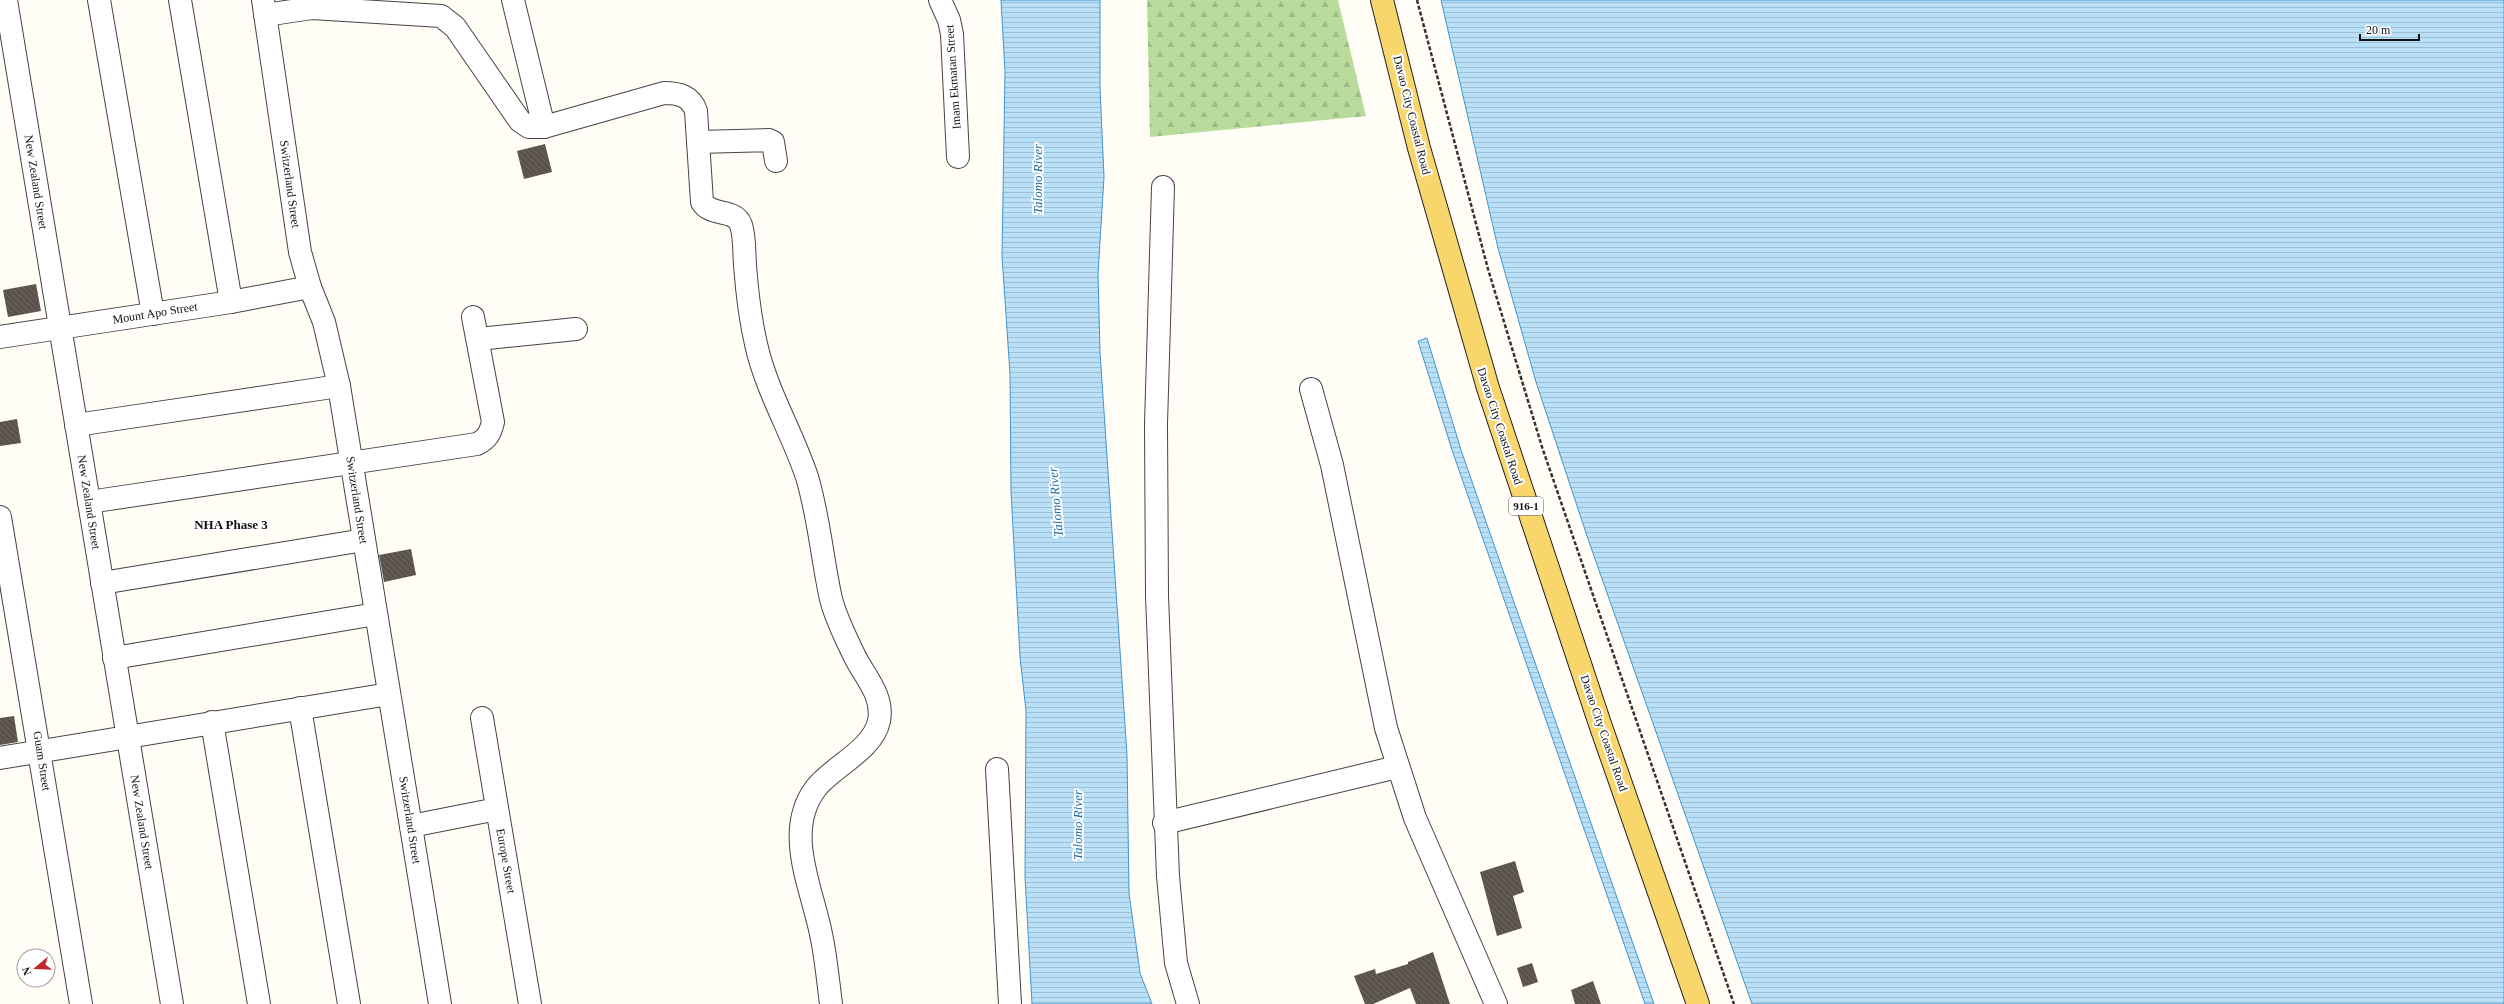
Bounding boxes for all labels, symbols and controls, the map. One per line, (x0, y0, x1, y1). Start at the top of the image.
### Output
scale bar (2360, 16, 2419, 42)
text: 20 m (2366, 23, 2391, 37)
street label: Imam Ekmatan Street (942, 24, 964, 130)
street label: Davao City Coastal Road (1390, 54, 1434, 176)
street label: New Zealand Street (22, 134, 50, 231)
street label: Switzerland Street (277, 139, 303, 229)
water label: Talomo River (1030, 143, 1045, 214)
street label: Mount Apo Street (111, 299, 199, 327)
street label: Davao City Coastal Road (1474, 366, 1526, 486)
street label: New Zealand Street (75, 454, 103, 551)
street label: Switzerland Street (343, 455, 371, 545)
water label: Talomo River (1045, 466, 1066, 537)
road number: 916-1 (1509, 497, 1543, 515)
district label: NHA Phase 3 (194, 517, 268, 532)
street label: Davao City Coastal Road (1577, 673, 1631, 793)
street label: Guam Street (30, 730, 54, 793)
street label: New Zealand Street (128, 774, 156, 871)
street label: Switzerland Street (396, 775, 424, 865)
water label: Talomo River (1070, 789, 1085, 860)
street label: Europe Street (493, 827, 519, 895)
north arrow (16, 948, 56, 988)
text: N (20, 965, 34, 977)

